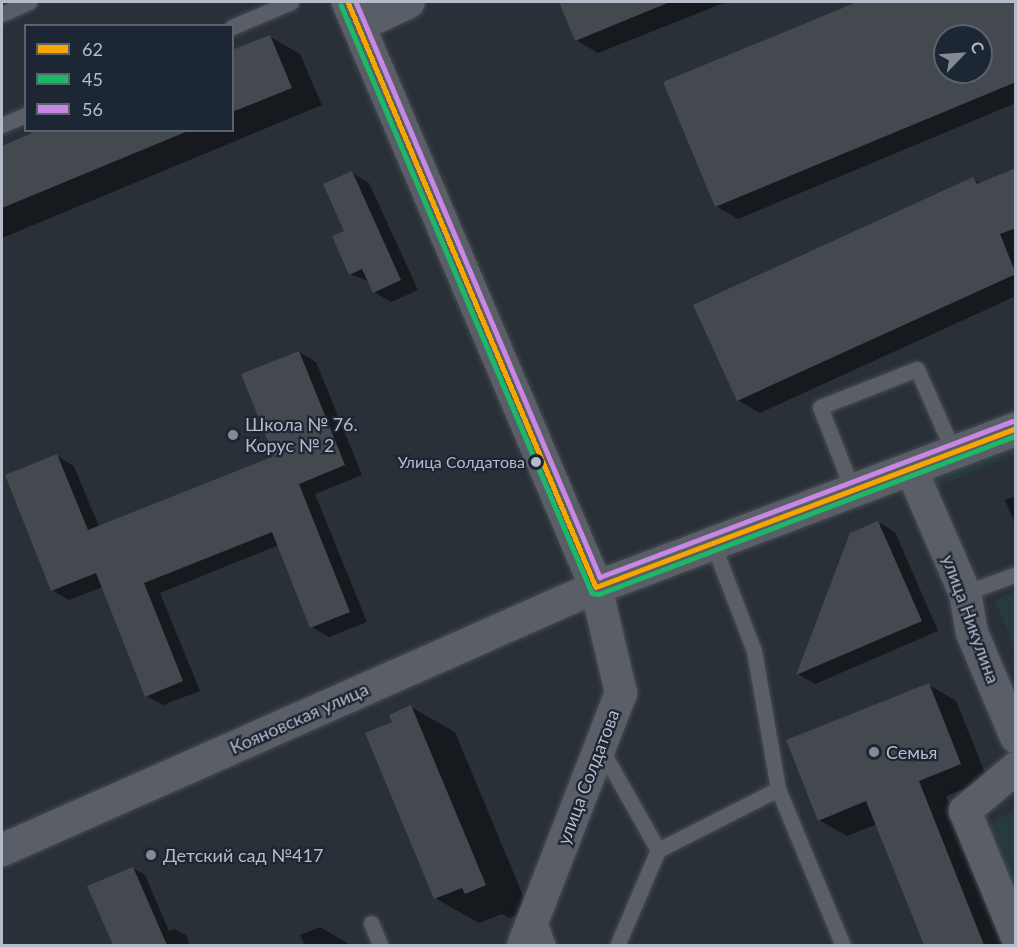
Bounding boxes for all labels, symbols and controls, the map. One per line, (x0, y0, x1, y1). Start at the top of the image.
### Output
legend (24, 24, 234, 132)
north arrow (933, 24, 993, 84)
text: 62 (82, 38, 103, 60)
text: С (967, 38, 989, 56)
text: 45 (82, 68, 103, 90)
text: 56 (82, 98, 103, 120)
place label: Школа № 76. Корус № 2 (245, 414, 358, 456)
marker: Школа № 76. Корус № 2 (226, 428, 240, 442)
place label: Улица Солдатова (398, 452, 525, 472)
marker: Улица Солдатова (530, 456, 542, 468)
street label: улица Никулина (938, 552, 1004, 686)
street label: Кояновская улица (226, 678, 372, 758)
street label: улица Солдатова (552, 706, 624, 848)
place label: Семья (886, 741, 937, 763)
marker: Семья (867, 745, 881, 759)
place label: Детский сад №417 (163, 844, 323, 866)
marker: Детский сад №417 (144, 848, 158, 862)

